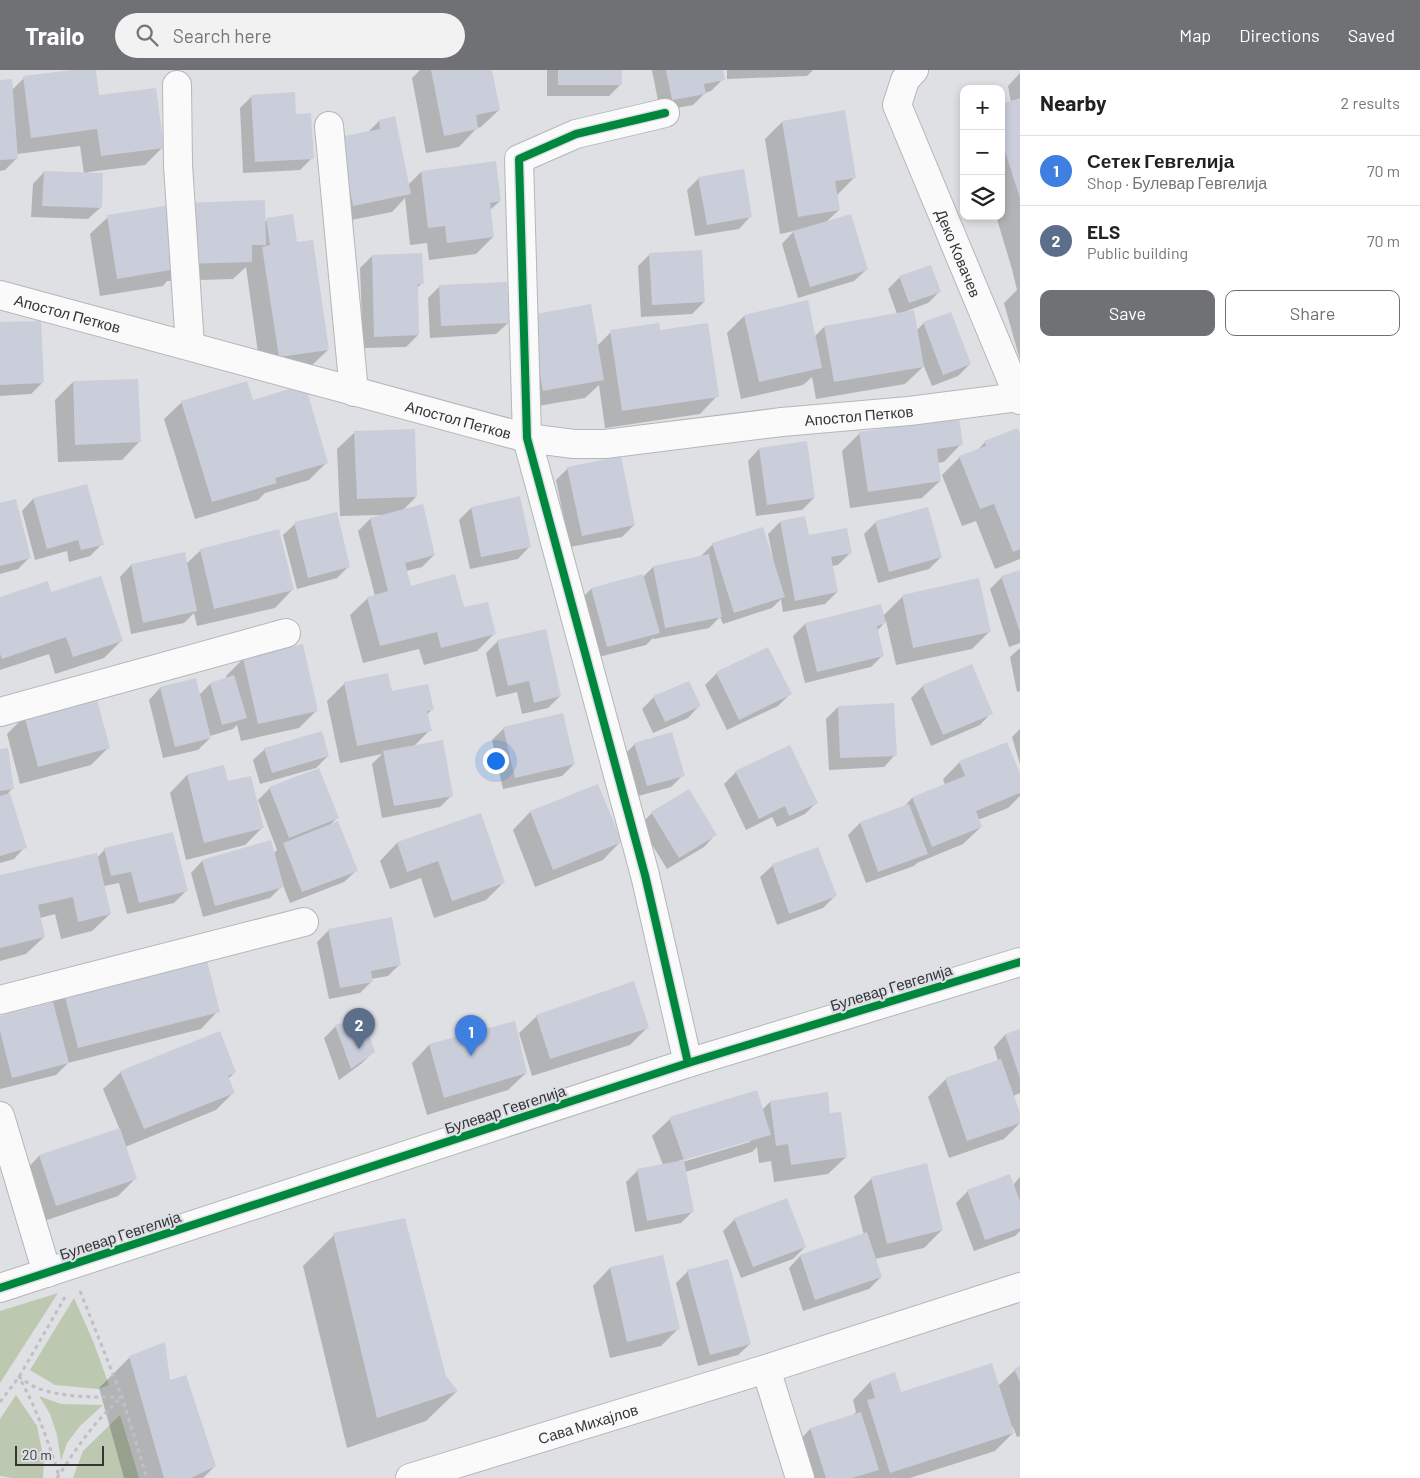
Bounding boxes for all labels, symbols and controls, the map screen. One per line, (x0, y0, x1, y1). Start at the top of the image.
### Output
search box (115, 13, 465, 58)
text: Trailo (25, 21, 85, 50)
icon: search (133, 21, 161, 49)
text: Search here (173, 24, 272, 47)
text: Map (1179, 24, 1211, 46)
text: Directions (1239, 24, 1320, 46)
text: Saved (1348, 24, 1395, 46)
map controls (960, 85, 1005, 220)
button: + (960, 85, 1005, 130)
text: Nearby (1040, 90, 1106, 115)
text: 2 results (1341, 93, 1400, 112)
button: − (960, 130, 1005, 175)
text: Сетек Гевгелија (1087, 149, 1234, 172)
text: 1 (1053, 161, 1059, 180)
text: 70 m (1367, 161, 1400, 180)
text: Shop · Булевар Гевгелија (1087, 173, 1267, 192)
button: layers (960, 175, 1005, 220)
street label: Деко Ковачев (932, 206, 985, 300)
text: ELS (1087, 220, 1120, 243)
text: 2 (1052, 231, 1060, 250)
text: 70 m (1367, 231, 1400, 250)
text: Public building (1087, 243, 1188, 262)
street label: Апостол Петков (13, 290, 123, 336)
button: Save (1040, 290, 1215, 336)
button: Share (1225, 290, 1400, 336)
street label: Апостол Петков (403, 396, 513, 442)
street label: Апостол Петков (804, 402, 914, 429)
your location (483, 748, 509, 774)
street label: Булевар Гевгелија (828, 960, 955, 1014)
pin: 2 (343, 1008, 375, 1049)
pin: 1 (455, 1015, 487, 1056)
street label: Булевар Гевгелија (442, 1081, 569, 1137)
street label: Булевар Гевгелија (57, 1207, 184, 1263)
street label: Сава Михајлов (536, 1400, 640, 1447)
scale bar (15, 1443, 104, 1466)
text: 20 m (22, 1446, 52, 1463)

